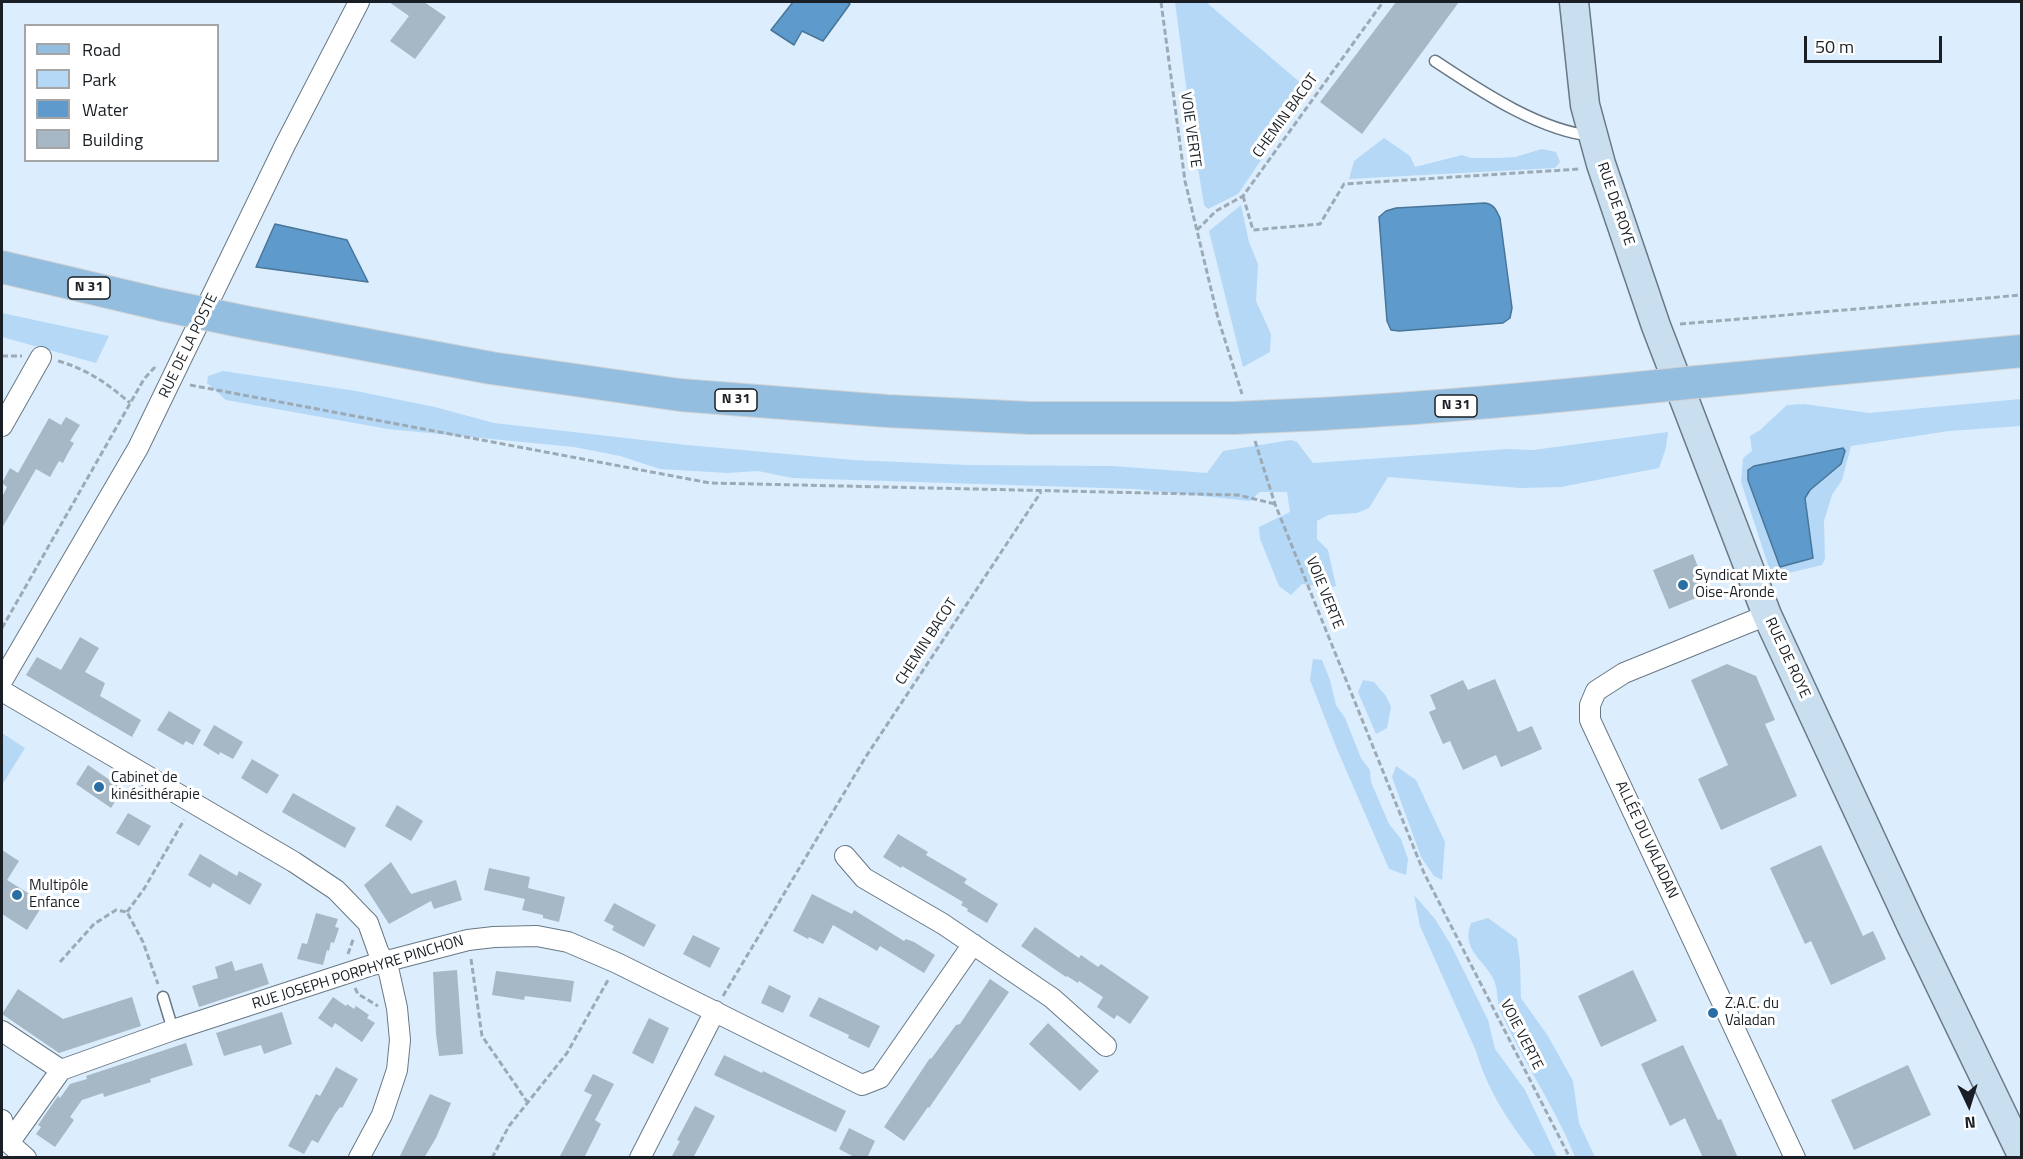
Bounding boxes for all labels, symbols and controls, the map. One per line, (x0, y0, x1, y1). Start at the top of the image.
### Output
legend (24, 24, 219, 162)
scale bar (1807, 24, 1945, 62)
text: 50 m (1815, 33, 1854, 60)
text: Road (82, 36, 121, 63)
text: Park (82, 66, 116, 93)
street label: CHEMIN BACOT (1249, 70, 1323, 162)
street label: VOIE VERTE (1176, 91, 1204, 169)
text: Water (82, 96, 128, 123)
text: Building (82, 126, 143, 153)
street label: RUE DE ROYE (1592, 160, 1638, 248)
road number: N 31 (68, 277, 110, 299)
street label: RUE DE LA POSTE (156, 291, 222, 401)
road number: N 31 (715, 389, 757, 411)
road number: N 31 (1435, 395, 1477, 417)
street label: VOIE VERTE (1301, 554, 1347, 632)
place label: Syndicat Mixte Oise-Aronde (1695, 567, 1788, 602)
marker: Syndicat Mixte Oise-Aronde (1676, 578, 1690, 592)
street label: CHEMIN BACOT (892, 595, 962, 689)
street label: RUE DE ROYE (1760, 615, 1814, 701)
place label: Cabinet de kinésithérapie (111, 769, 200, 804)
street label: ALLÉE DU VALADAN (1611, 778, 1681, 902)
marker: Cabinet de kinésithérapie (92, 780, 106, 794)
place label: Multipôle Enfance (29, 877, 88, 912)
marker: Multipôle Enfance (10, 888, 24, 902)
street label: RUE JOSEPH PORPHYRE PINCHON (250, 932, 466, 1014)
place label: Z.A.C. du Valadan (1725, 995, 1779, 1030)
street label: VOIE VERTE (1496, 997, 1546, 1073)
marker: Z.A.C. du Valadan (1706, 1006, 1720, 1020)
north arrow (1939, 1075, 1999, 1135)
text: N (1964, 1111, 1977, 1135)

